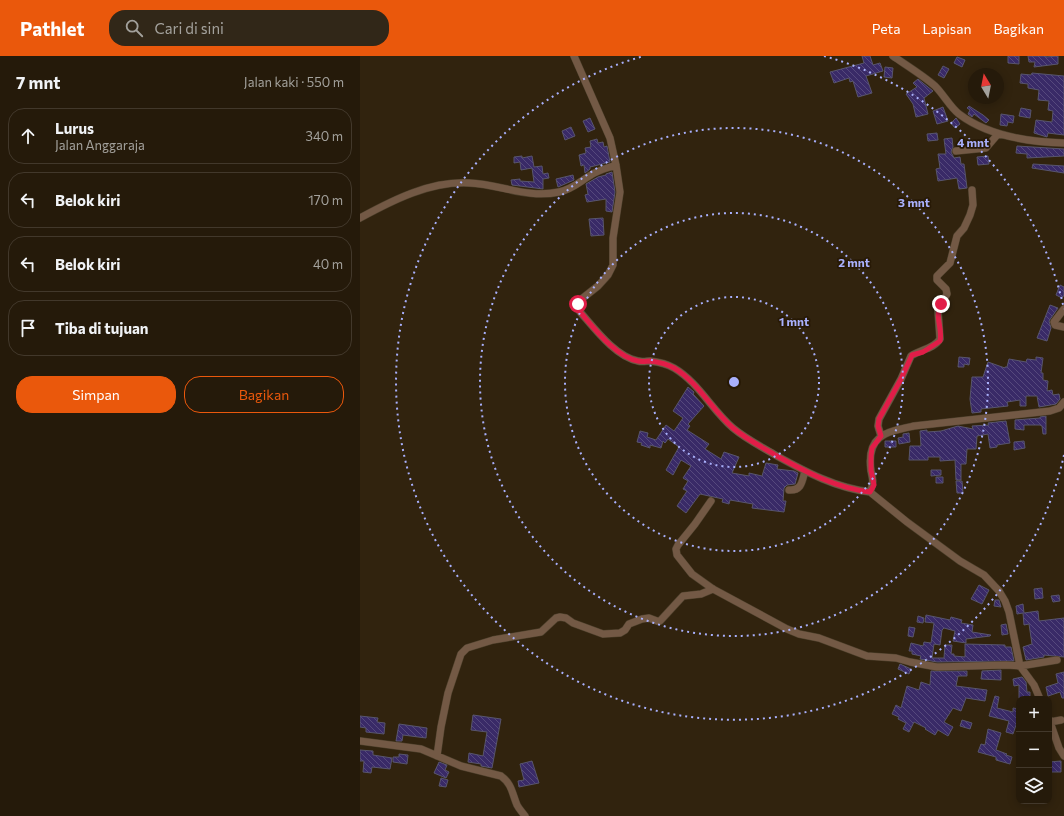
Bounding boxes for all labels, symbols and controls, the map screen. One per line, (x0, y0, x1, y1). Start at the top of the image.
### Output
search box (109, 10, 389, 46)
text: Pathlet (20, 17, 85, 40)
icon: search (123, 17, 145, 39)
text: Cari di sini (155, 19, 224, 37)
text: Peta (872, 20, 901, 37)
text: Lapisan (923, 20, 972, 37)
text: Bagikan (994, 20, 1044, 37)
north arrow (968, 68, 1004, 104)
text: 7 mnt (16, 72, 60, 93)
text: Jalan kaki · 550 m (244, 74, 344, 90)
text: Lurus (55, 119, 94, 137)
icon: ahead (17, 125, 39, 147)
text: 340 m (305, 128, 343, 144)
text: 4 mnt (957, 135, 989, 149)
text: Jalan Anggaraja (55, 137, 145, 153)
icon: left (17, 189, 39, 211)
text: Belok kiri (55, 191, 121, 209)
text: 170 m (308, 192, 343, 208)
text: 3 mnt (898, 195, 930, 209)
icon: left (17, 253, 39, 275)
text: Belok kiri (55, 255, 121, 273)
text: 2 mnt (838, 255, 870, 269)
text: 40 m (313, 256, 343, 272)
route start (569, 295, 587, 313)
route end (932, 295, 950, 313)
text: 1 mnt (779, 314, 809, 328)
icon: arrive (17, 317, 39, 339)
text: Tiba di tujuan (55, 319, 149, 337)
centre of rings (727, 375, 741, 389)
button: Simpan (16, 376, 176, 413)
button: Bagikan (184, 376, 344, 413)
map controls (1016, 696, 1052, 804)
button: + (1016, 696, 1052, 732)
button: − (1016, 732, 1052, 768)
button: layers (1016, 768, 1052, 804)

